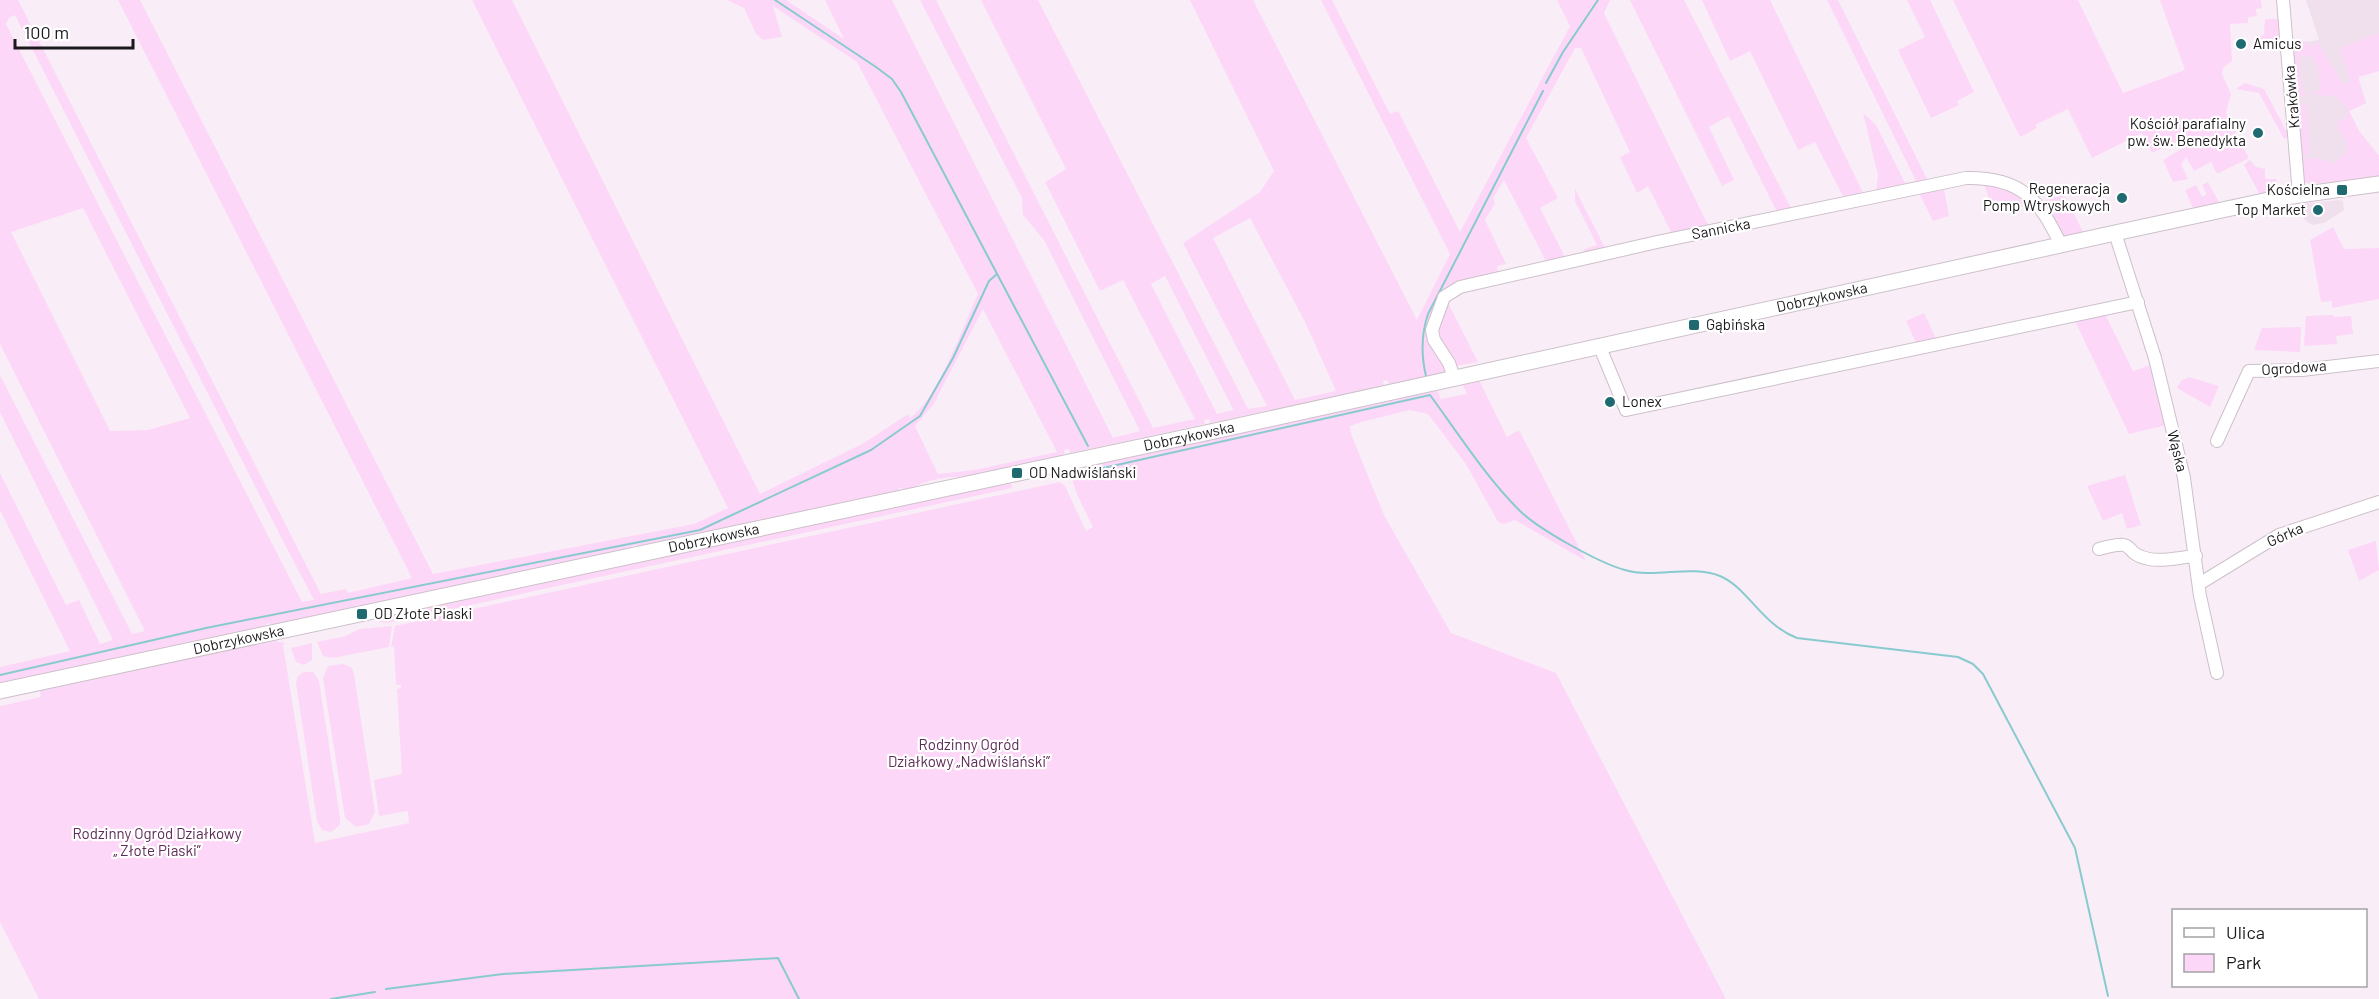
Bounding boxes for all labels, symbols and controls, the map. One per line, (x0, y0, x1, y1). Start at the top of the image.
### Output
scale bar (15, 12, 134, 50)
text: 100 m (24, 21, 69, 43)
place label: Amicus (2253, 34, 2301, 52)
marker: Amicus (2234, 37, 2248, 51)
street label: Krakówka (2279, 65, 2303, 129)
place label: Kościół parafialny pw. św. Benedykta (2127, 114, 2246, 149)
marker: Kościół parafialny pw. św. Benedykta (2251, 126, 2265, 140)
place label: Regeneracja Pomp Wtryskowych (1983, 179, 2110, 214)
place label: Kościelna (2267, 180, 2330, 198)
marker: Kościelna (2335, 183, 2349, 197)
marker: Regeneracja Pomp Wtryskowych (2115, 191, 2129, 205)
place label: Top Market (2235, 200, 2306, 218)
marker: Top Market (2311, 203, 2325, 217)
street label: Sannicka (1690, 214, 1752, 243)
street label: Dobrzykowska (1775, 278, 1869, 315)
place label: Gąbińska (1706, 315, 1765, 333)
marker: Gąbińska (1687, 318, 1701, 332)
street label: Ogrodowa (2261, 356, 2327, 378)
place label: Lonex (1622, 392, 1662, 410)
marker: Lonex (1603, 395, 1617, 409)
street label: Dobrzykowska (1142, 417, 1236, 454)
street label: Wąska (2164, 428, 2192, 473)
place label: OD Nadwiślański (1029, 463, 1136, 481)
marker: OD Nadwiślański (1010, 466, 1024, 480)
street label: Górka (2264, 518, 2305, 550)
street label: Dobrzykowska (666, 519, 761, 556)
place label: OD Złote Piaski (374, 604, 472, 622)
marker: OD Złote Piaski (355, 607, 369, 621)
street label: Dobrzykowska (191, 620, 286, 657)
park label: Rodzinny Ogród Działkowy „Nadwiślański” (888, 735, 1050, 770)
park label: Rodzinny Ogród Działkowy „ Złote Piaski” (72, 824, 242, 859)
legend (2172, 909, 2367, 987)
text: Ulica (2226, 921, 2265, 943)
text: Park (2226, 951, 2261, 973)

